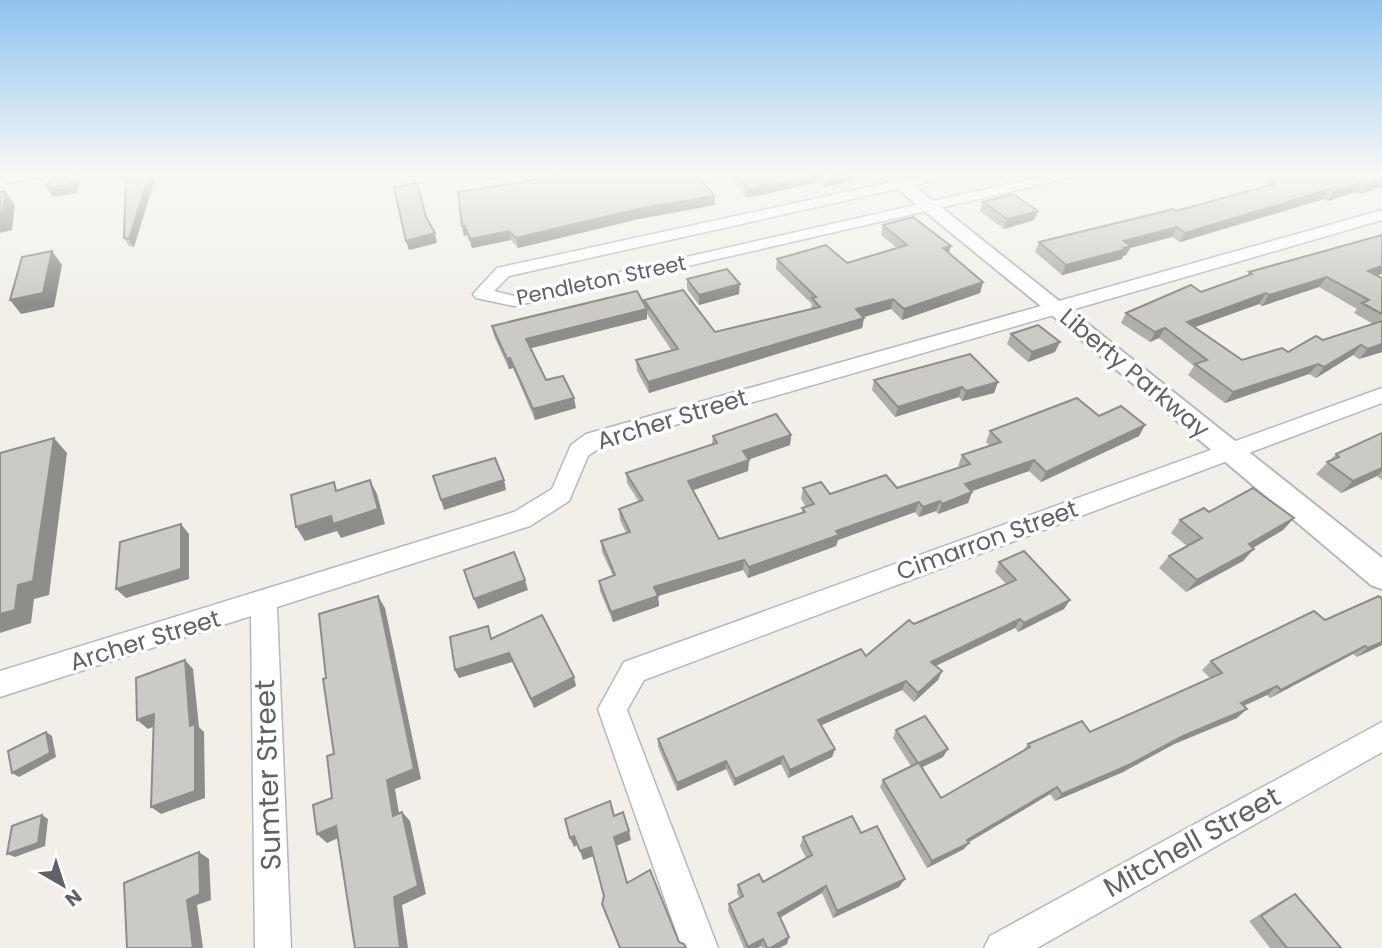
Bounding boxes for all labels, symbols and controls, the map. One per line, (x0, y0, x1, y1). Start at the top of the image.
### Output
street label: Pendleton Street (514, 248, 688, 312)
street label: Liberty Parkway (1053, 301, 1217, 446)
street label: Archer Street (593, 380, 751, 458)
street label: Cimarron Street (892, 492, 1082, 588)
street label: Archer Street (66, 601, 224, 679)
street label: Sumter Street (245, 679, 291, 871)
street label: Mitchell Street (1097, 777, 1287, 907)
north arrow (28, 850, 98, 920)
text: N (59, 883, 87, 913)

